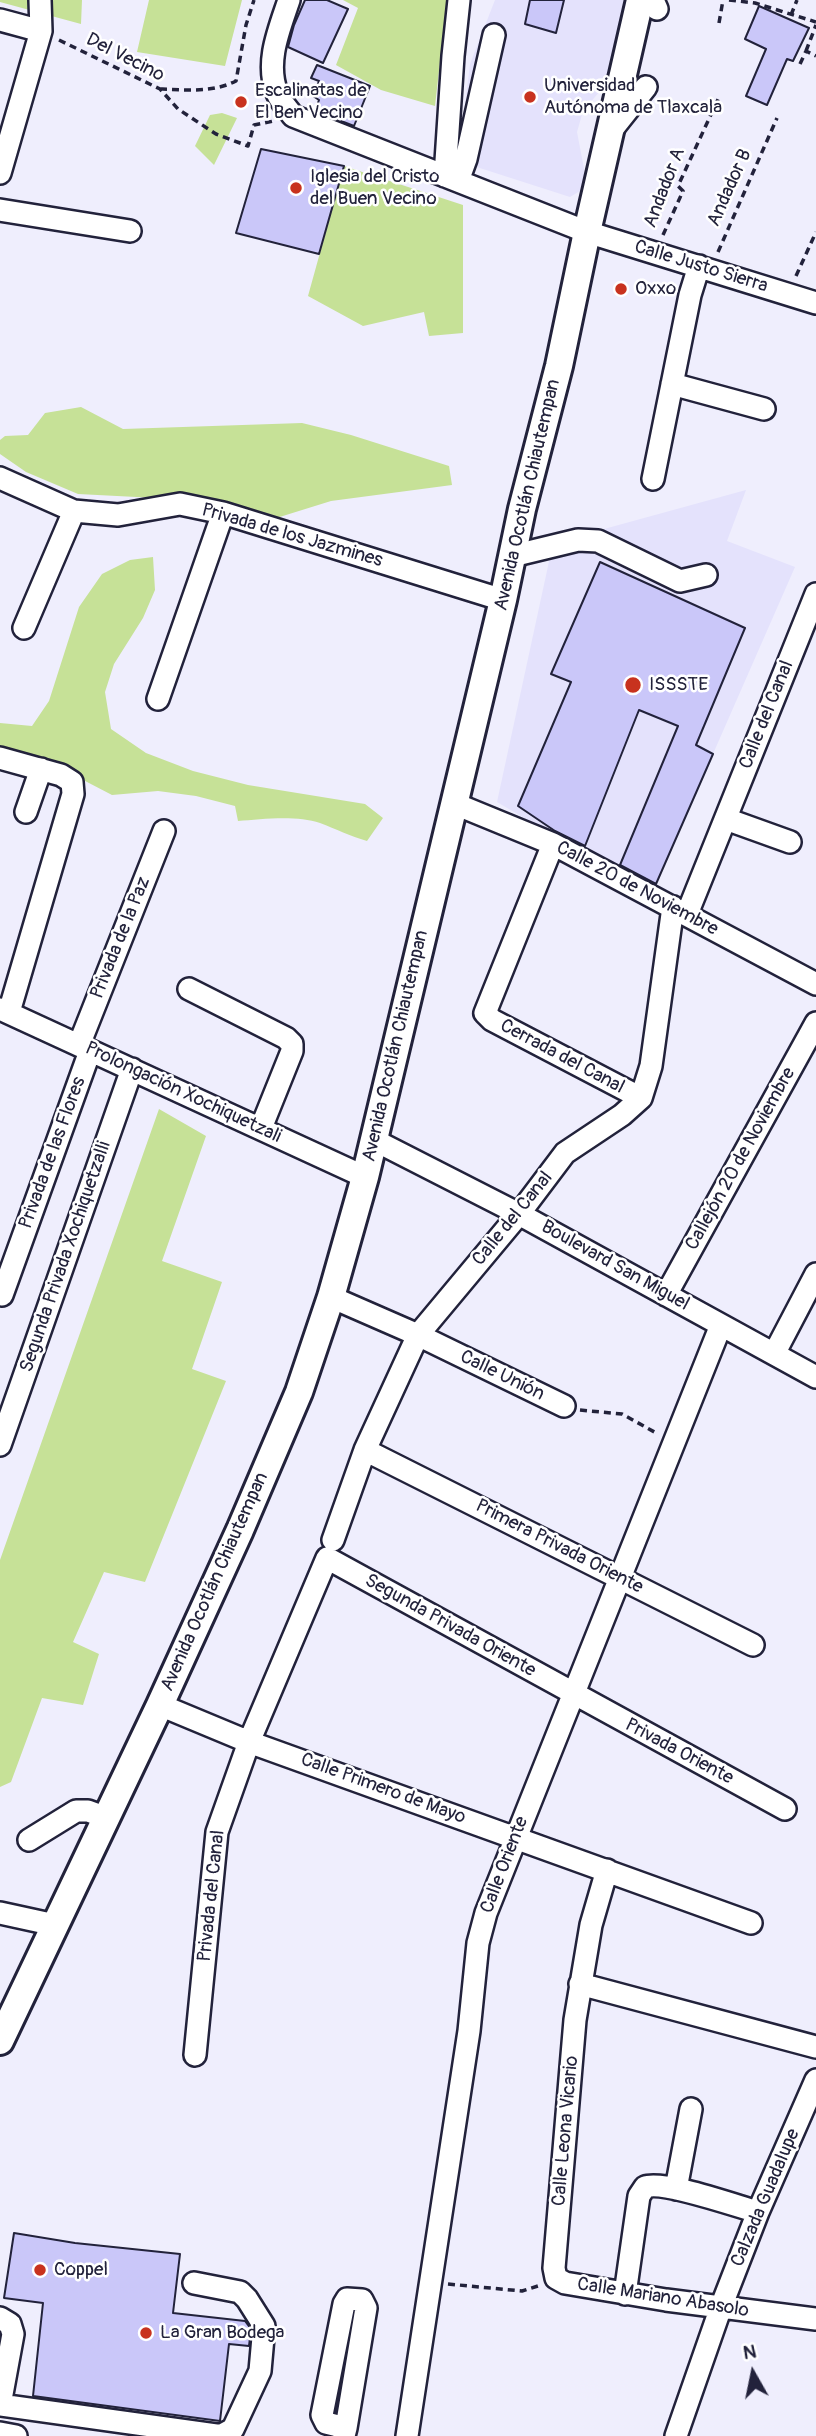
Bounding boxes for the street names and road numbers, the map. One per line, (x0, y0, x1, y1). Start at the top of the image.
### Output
street label: Del Vecino (82, 29, 168, 87)
street label: Andador A (639, 145, 691, 231)
street label: Andador B (703, 146, 757, 230)
street label: Calle Justo Sierra (631, 236, 771, 298)
street label: Avenida Ocotlán Chiautempan (490, 377, 566, 613)
street label: Privada de los Jazmines (199, 499, 385, 573)
street label: Calle del Canal (735, 658, 799, 772)
street label: Calle 20 de Noviembre (552, 837, 722, 941)
street label: Privada de la Paz (86, 874, 156, 1002)
street label: Avenida Ocotlán Chiautempan (358, 928, 434, 1164)
street label: Cerrada del Canal (496, 1015, 628, 1099)
street label: Prolongación Xochiquetzali (81, 1037, 285, 1149)
street label: Callejón 20 de Noviembre (681, 1064, 801, 1254)
street label: Privada de las Flores (15, 1074, 91, 1232)
street label: Segunda Privada Xochiquetzalli (16, 1138, 116, 1376)
street label: Calle del Canal (468, 1167, 558, 1271)
street label: Boulevard San Miguel (537, 1216, 693, 1316)
street label: Calle Unión (456, 1346, 548, 1406)
street label: Avenida Ocotlán Chiautempan (156, 1469, 274, 1695)
street label: Primera Privada Oriente (471, 1495, 647, 1599)
street label: Segunda Privada Oriente (361, 1570, 539, 1682)
street label: Privada Oriente (621, 1714, 737, 1790)
street label: Calle Primero de Mayo (297, 1749, 469, 1829)
street label: Calle Oriente (476, 1813, 534, 1917)
street label: Privada del Canal (194, 1829, 230, 1963)
street label: Calle Leona Vicario (548, 2055, 584, 2207)
street label: Calzada Guadalupe (727, 2126, 805, 2270)
street label: Calle Mariano Abasolo (576, 2273, 750, 2323)

